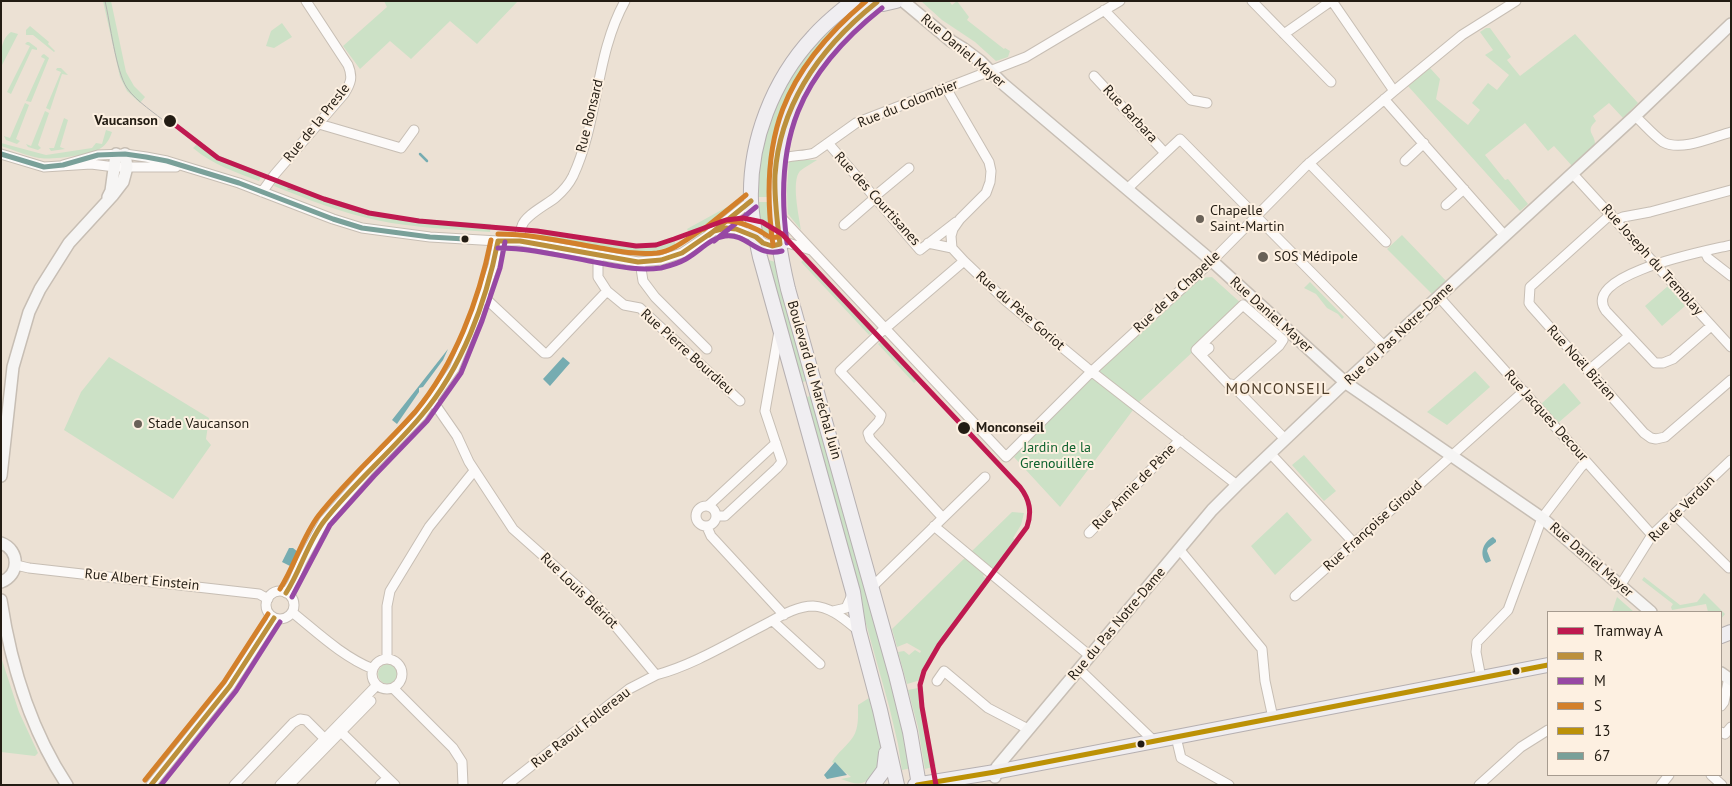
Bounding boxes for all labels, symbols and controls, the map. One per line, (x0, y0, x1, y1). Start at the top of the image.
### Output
street label: Rue Daniel Mayer (917, 11, 1009, 91)
street label: Rue du Colombier (855, 76, 961, 132)
street label: Rue Ronsard (573, 78, 607, 154)
street label: Rue de la Presle (280, 80, 354, 166)
street label: Rue Barbara (1099, 82, 1161, 146)
place label: Vaucanson (94, 113, 158, 129)
marker: Vaucanson (162, 113, 178, 129)
street label: Rue des Courtisanes (830, 149, 924, 249)
street label: Rue Joseph du Tremblay (1598, 201, 1706, 319)
place label: Chapelle Saint-Martin (1210, 203, 1284, 236)
marker: Chapelle Saint-Martin (1194, 213, 1206, 225)
unlabelled marker (460, 234, 470, 244)
street label: Rue de la Chapelle (1130, 248, 1224, 336)
place label: SOS Médipole (1274, 249, 1358, 265)
marker: SOS Médipole (1256, 250, 1270, 264)
street label: Rue du Père Goriot (972, 268, 1068, 354)
street label: Rue Daniel Mayer (1226, 274, 1316, 356)
street label: Rue du Pas Notre-Dame (1341, 279, 1457, 389)
street label: Boulevard du Maréchal Juin (783, 299, 845, 461)
street label: Rue Pierre Bourdieu (637, 306, 737, 398)
street label: Rue Noël Bizien (1543, 322, 1619, 404)
street label: Rue Jacques Decour (1501, 367, 1591, 465)
district label: MONCONSEIL (1224, 379, 1332, 399)
place label: Stade Vaucanson (148, 416, 249, 432)
marker: Stade Vaucanson (132, 418, 144, 430)
marker: Monconseil (956, 420, 972, 436)
place label: Monconseil (976, 420, 1044, 436)
park label: Jardin de la Grenouillère (1020, 440, 1094, 472)
street label: Rue Annie de Pène (1089, 441, 1179, 533)
street label: Rue de Verdun (1645, 472, 1719, 546)
street label: Rue Françoise Giroud (1320, 477, 1426, 575)
street label: Rue Daniel Mayer (1546, 519, 1636, 601)
street label: Rue Louis Blériot (537, 550, 621, 632)
street label: Rue du Pas Notre-Dame (1065, 564, 1169, 684)
street label: Rue Albert Einstein (84, 566, 200, 594)
legend (1547, 611, 1722, 776)
text: Tramway A (1594, 621, 1663, 640)
text: R (1594, 646, 1603, 665)
unlabelled marker (1511, 666, 1521, 676)
text: M (1594, 671, 1606, 690)
street label: Rue Raoul Follereau (528, 684, 634, 772)
text: S (1594, 696, 1602, 715)
text: 13 (1594, 721, 1610, 740)
unlabelled marker (1136, 739, 1146, 749)
text: 67 (1594, 746, 1610, 765)

